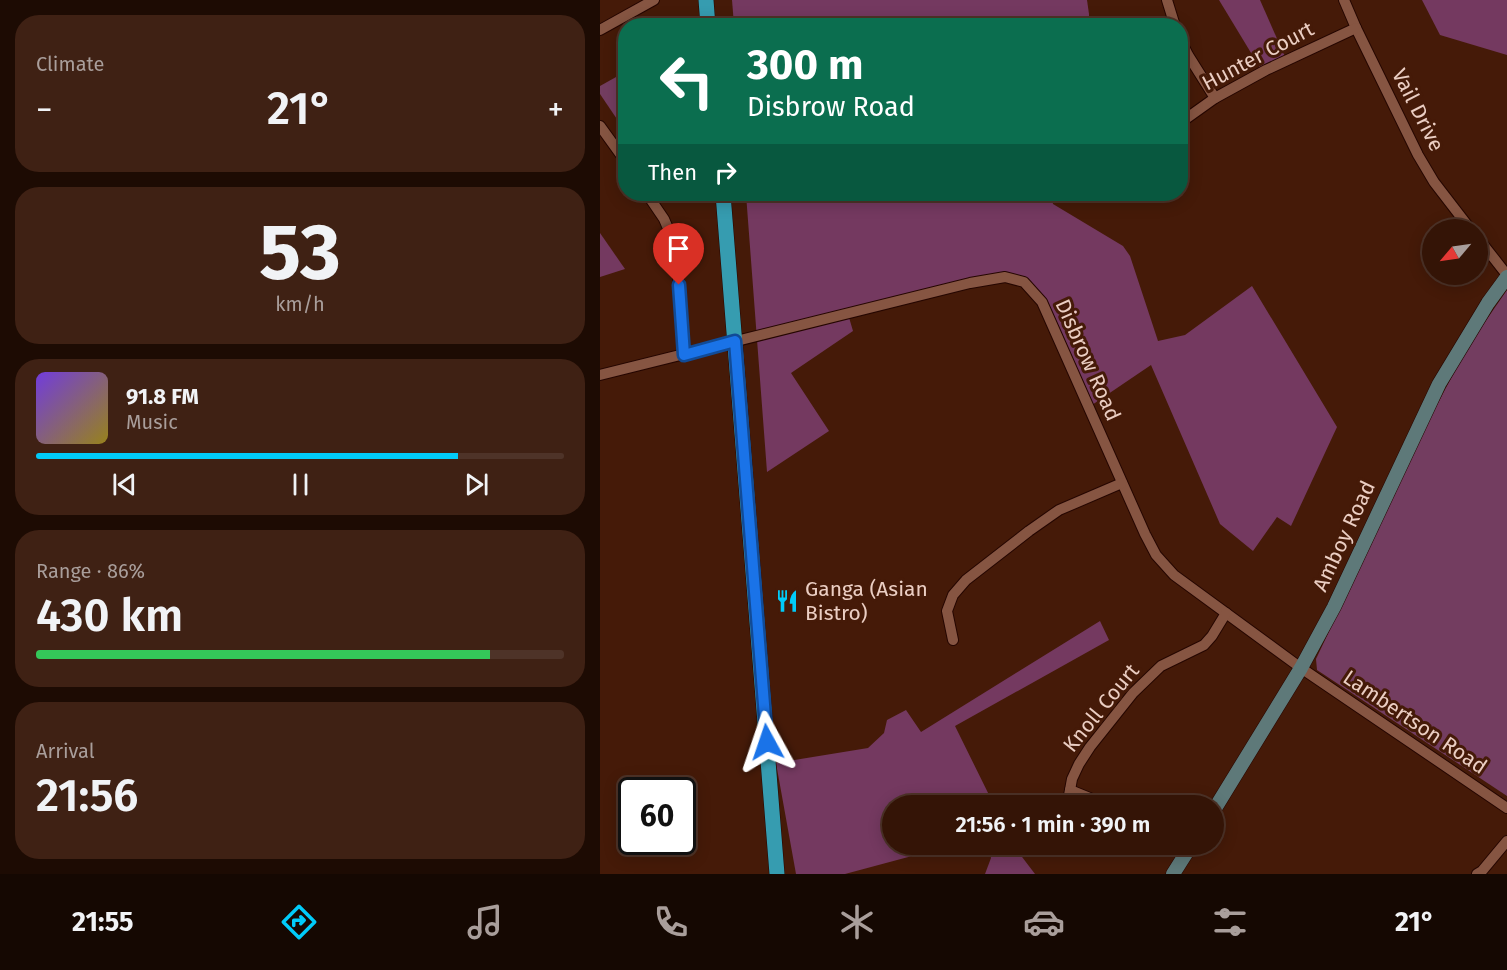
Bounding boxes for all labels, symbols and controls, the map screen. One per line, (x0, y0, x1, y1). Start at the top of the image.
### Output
street label: Hunter Court (1198, 16, 1319, 96)
text: 300 m (747, 40, 863, 90)
icon: left (648, 42, 726, 120)
text: Climate (36, 52, 104, 76)
street label: Vail Drive (1386, 64, 1450, 156)
text: 21° (267, 82, 333, 136)
text: − (36, 90, 53, 130)
text: + (548, 90, 564, 130)
text: Disbrow Road (747, 91, 915, 123)
icon: right (709, 156, 742, 189)
text: Then (648, 159, 697, 186)
text: 53 (259, 206, 341, 300)
north arrow (1422, 219, 1488, 285)
map controls (1422, 219, 1488, 285)
pin (653, 223, 704, 285)
icon: arrive (662, 232, 695, 265)
text: km/h (275, 292, 325, 316)
street label: Disbrow Road (1050, 295, 1126, 425)
text: 91.8 FM (126, 383, 199, 410)
text: Music (126, 410, 178, 434)
icon: previous (108, 468, 141, 501)
icon: pause (284, 468, 317, 501)
icon: next (460, 468, 493, 501)
street label: Amboy Road (1307, 477, 1381, 595)
text: Range · 86% (36, 559, 145, 583)
place label: Ganga (Asian Bistro) (805, 576, 928, 626)
restaurant icon: Ganga (Asian Bistro) (774, 588, 800, 614)
text: 430 km (36, 589, 183, 643)
street label: Knoll Court (1057, 658, 1145, 757)
street label: Lambertson Road (1338, 664, 1492, 780)
position arrow (735, 710, 799, 774)
text: Arrival (36, 739, 95, 763)
text: 21:56 (36, 769, 138, 823)
speed limit sign: 60 (618, 777, 696, 855)
text: 21:56 · 1 min · 390 m (955, 811, 1151, 838)
icon: directions (278, 901, 320, 943)
icon: music (464, 901, 506, 943)
icon: phone (650, 901, 692, 943)
icon: climate (836, 901, 878, 943)
icon: car (1023, 901, 1065, 943)
icon: filters (1209, 901, 1251, 943)
text: 21:55 (72, 906, 134, 938)
text: 21° (1395, 906, 1435, 938)

